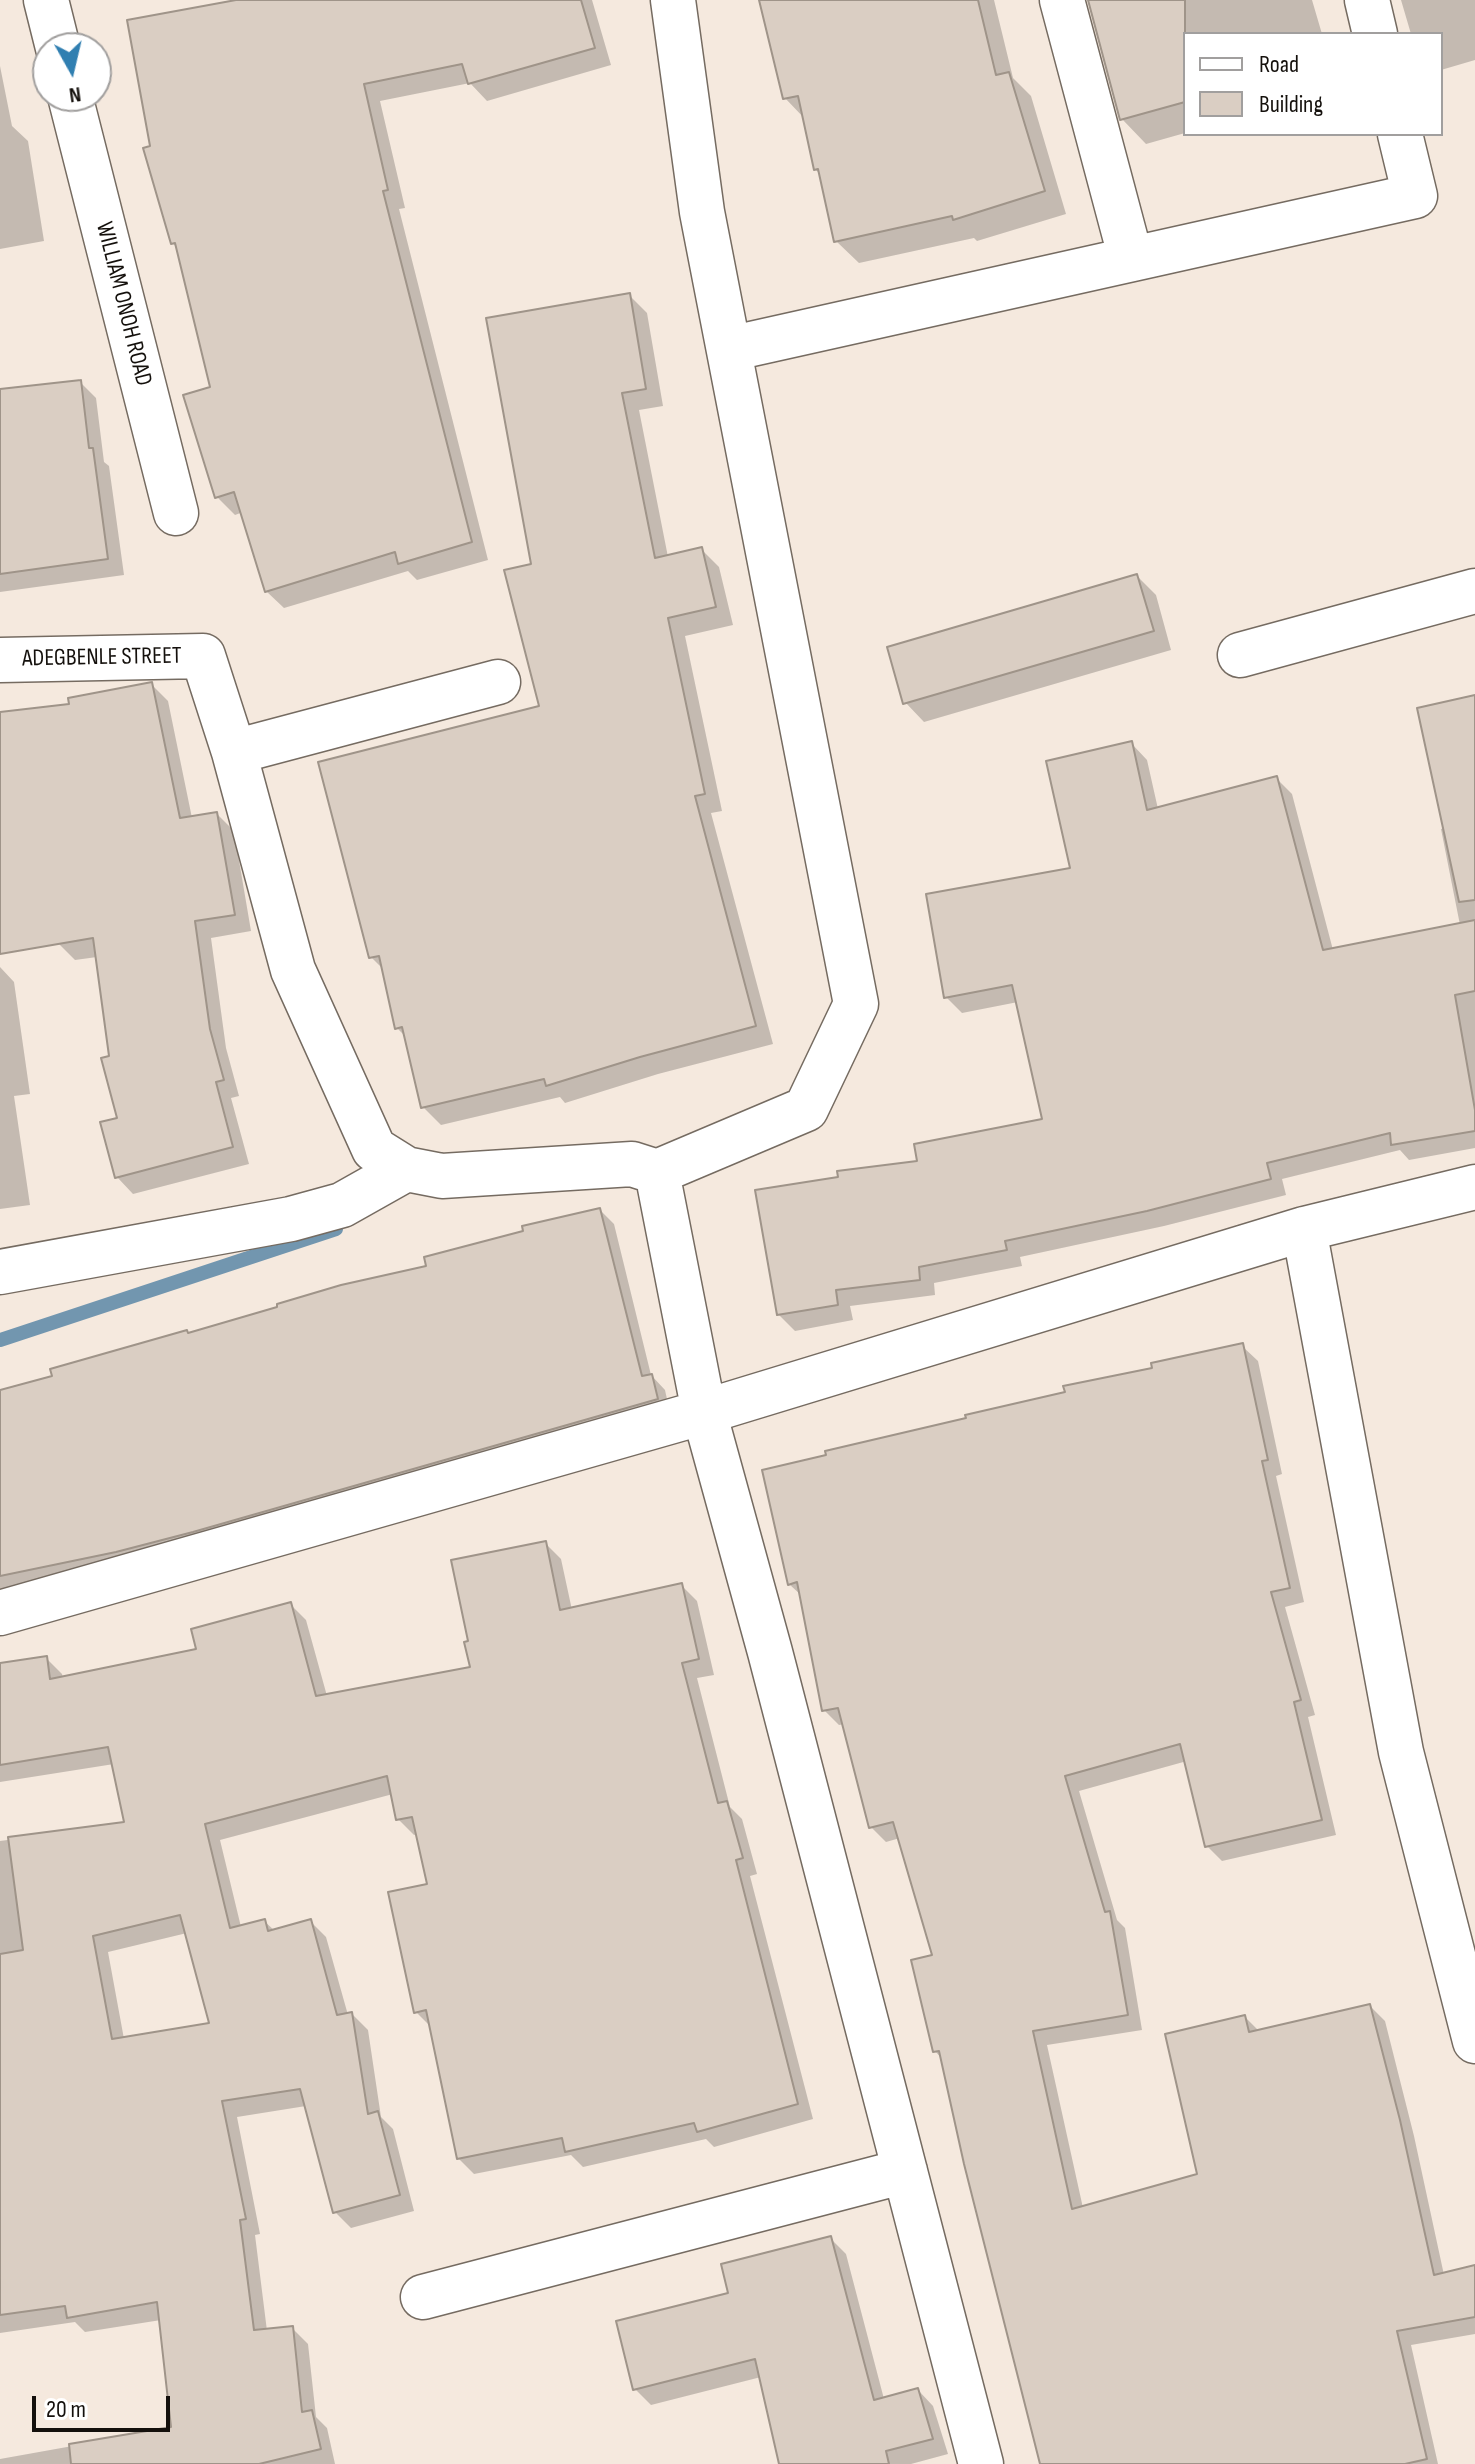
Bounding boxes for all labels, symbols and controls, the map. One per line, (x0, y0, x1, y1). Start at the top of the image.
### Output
north arrow (32, 32, 112, 112)
legend (1183, 32, 1443, 136)
text: Road (1259, 50, 1299, 79)
text: N (67, 80, 83, 108)
text: Building (1259, 90, 1323, 119)
street label: WILLIAM ONOH ROAD (89, 219, 157, 389)
street label: ADEGBENLE STREET (22, 642, 182, 674)
scale bar (36, 2380, 174, 2430)
text: 20 m (46, 2395, 86, 2424)

